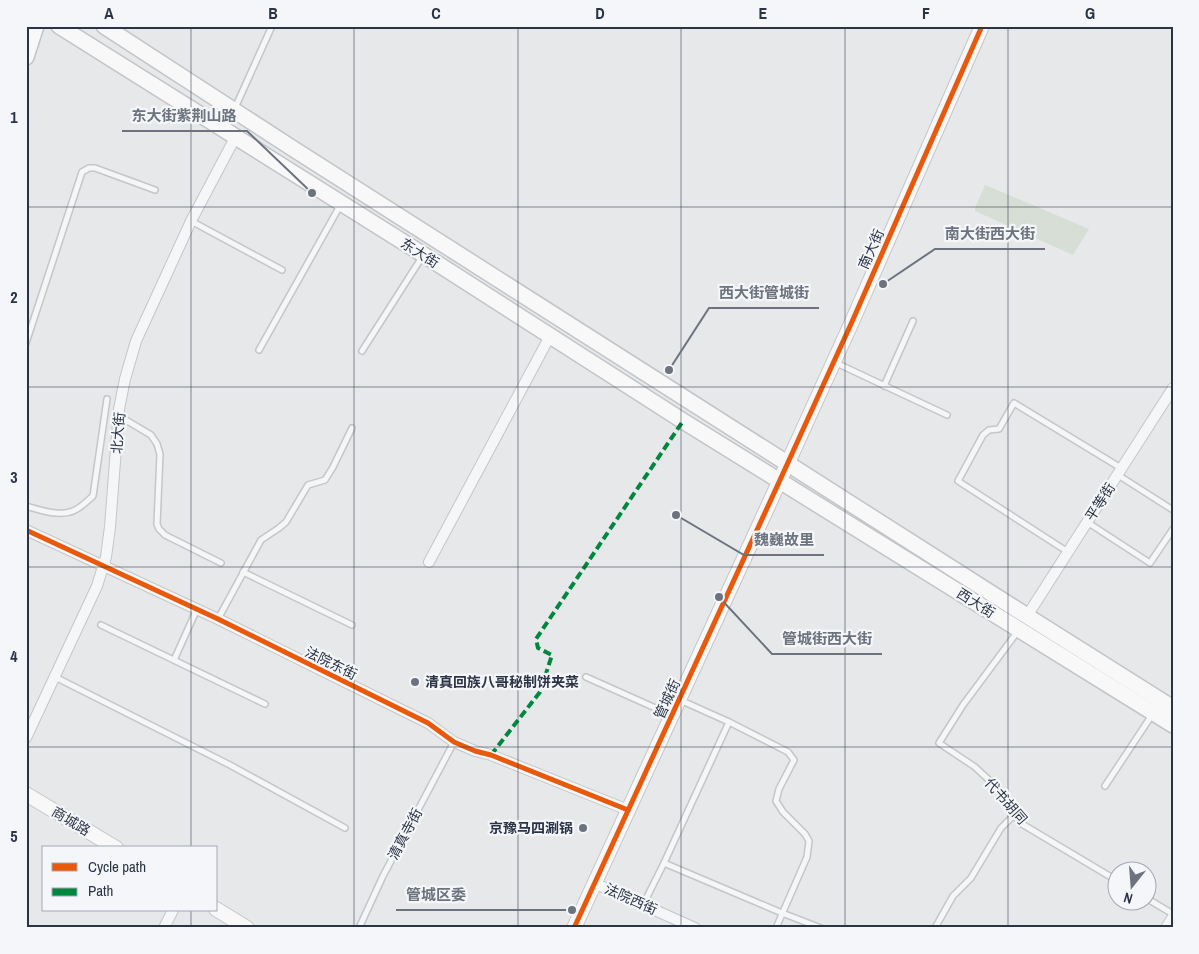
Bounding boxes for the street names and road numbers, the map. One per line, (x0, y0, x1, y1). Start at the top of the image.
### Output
street label: 南大街 (854, 226, 888, 272)
street label: 东大街 (397, 234, 443, 272)
street label: 北大街 (107, 411, 129, 455)
street label: 平等街 (1081, 479, 1119, 525)
street label: 西大街 (953, 584, 999, 622)
street label: 法院东街 (302, 643, 360, 683)
street label: 管城街 (650, 676, 684, 722)
street label: 代书胡同 (981, 774, 1031, 828)
street label: 商城路 (48, 802, 94, 840)
street label: 清真寺街 (384, 805, 426, 863)
street label: 法院西街 (602, 879, 660, 919)

